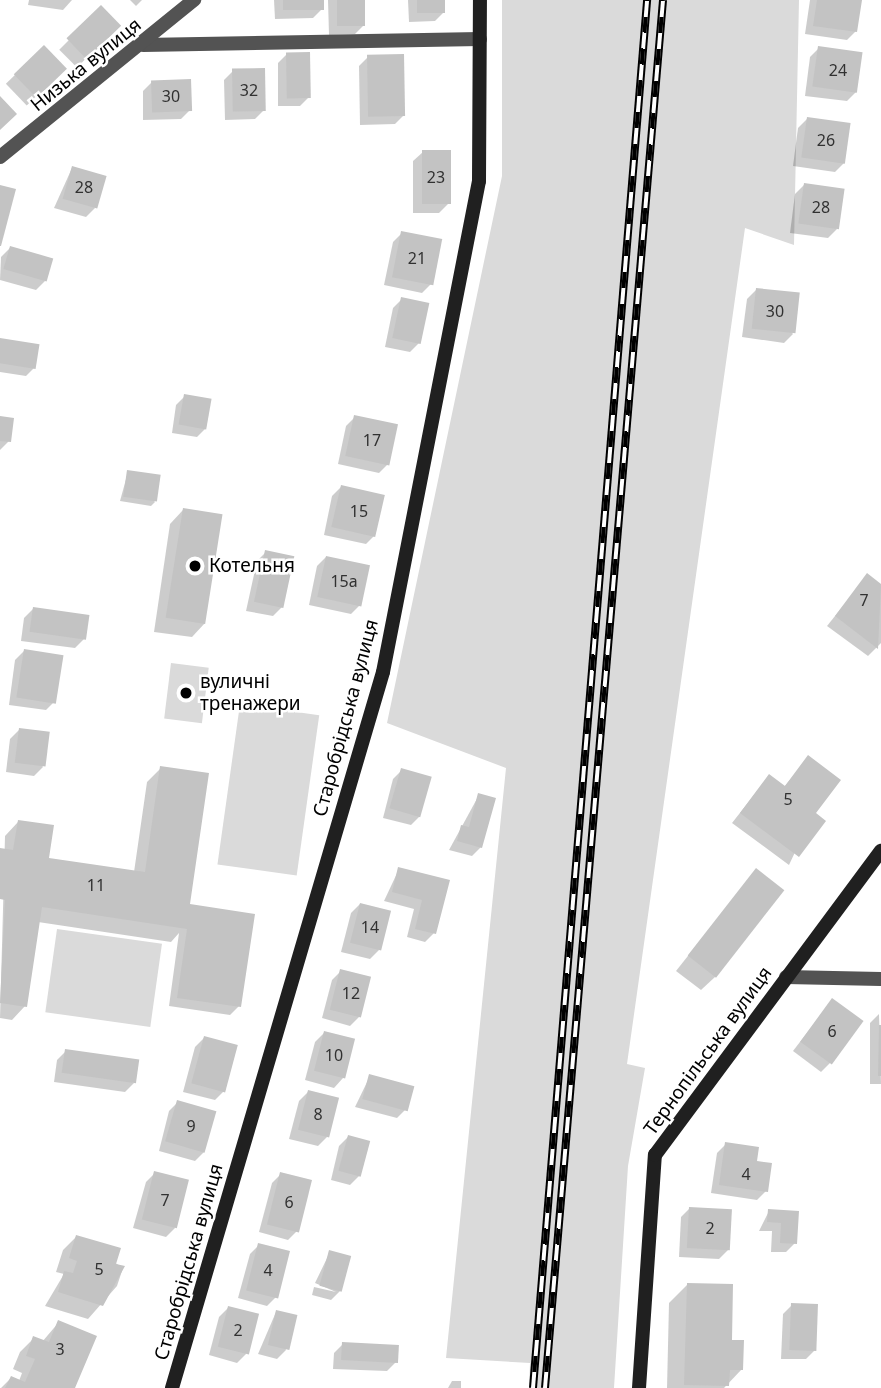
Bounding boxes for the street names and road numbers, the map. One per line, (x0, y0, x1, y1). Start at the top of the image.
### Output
street label: Низька вулиця (26, 13, 146, 117)
street label: Старобрідська вулиця (309, 617, 383, 819)
street label: Тернопільська вулиця (639, 962, 777, 1140)
street label: Старобрідська вулиця (150, 1161, 228, 1363)

